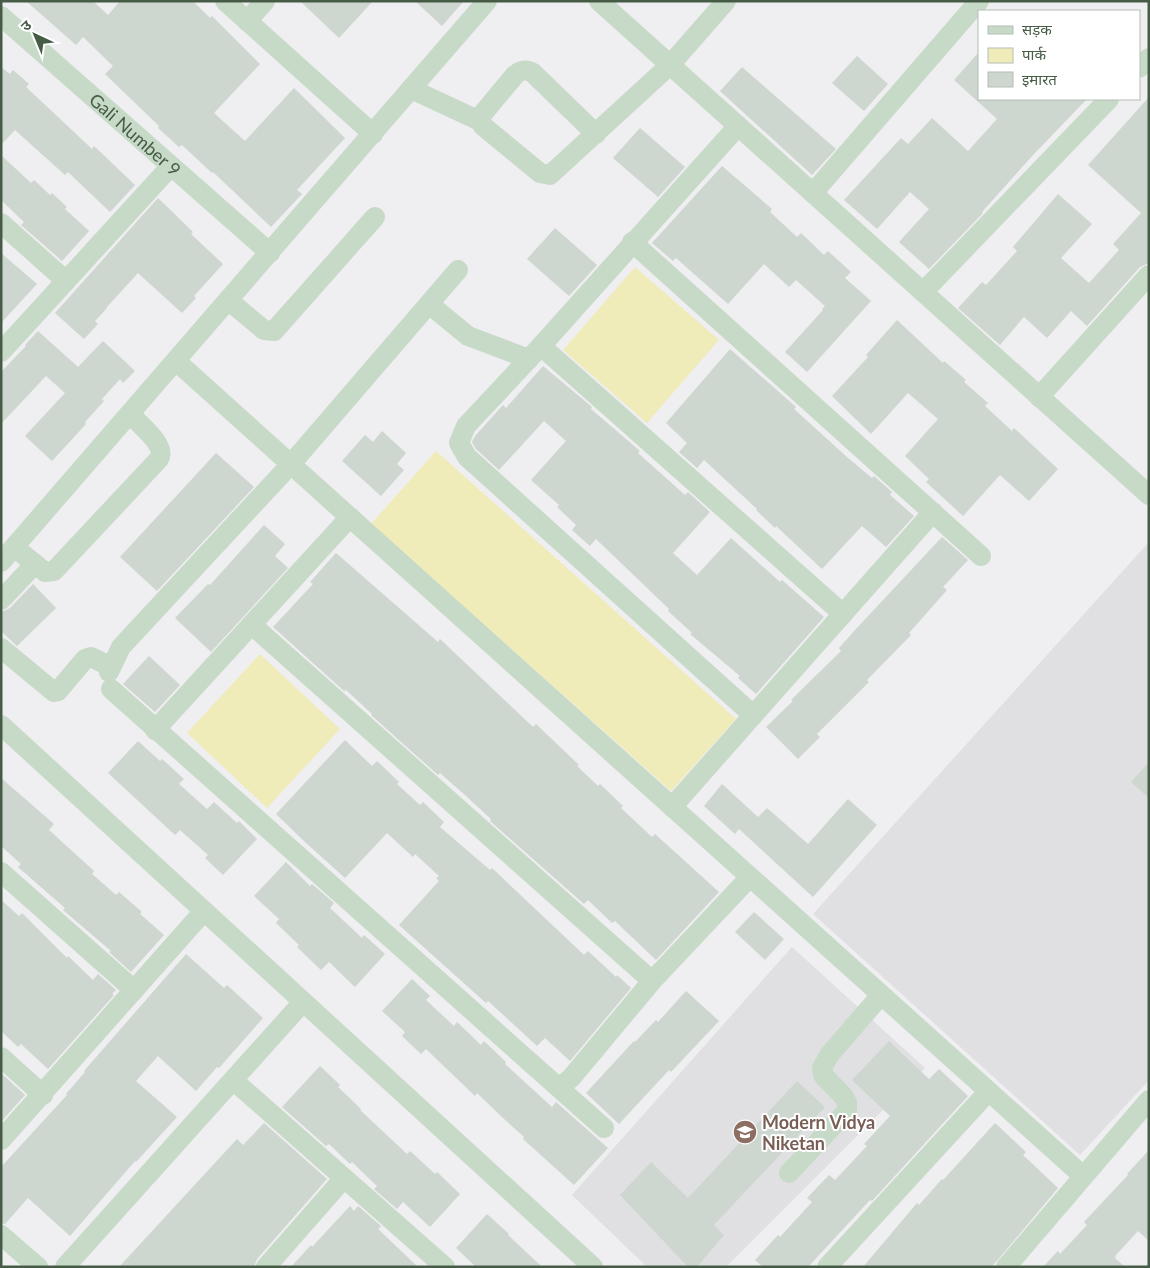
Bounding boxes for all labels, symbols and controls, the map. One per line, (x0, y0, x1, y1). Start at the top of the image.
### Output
north arrow (10, 10, 60, 60)
legend (978, 10, 1140, 100)
text: उ (17, 16, 35, 34)
text: सड़क (1022, 20, 1052, 38)
text: पार्क (1022, 45, 1046, 63)
text: इमारत (1022, 70, 1057, 88)
street label: Gali Number 9 (85, 88, 186, 180)
place label: Modern Vidya Niketan (762, 1111, 875, 1154)
school or university icon: Modern Vidya Niketan (732, 1119, 758, 1145)

